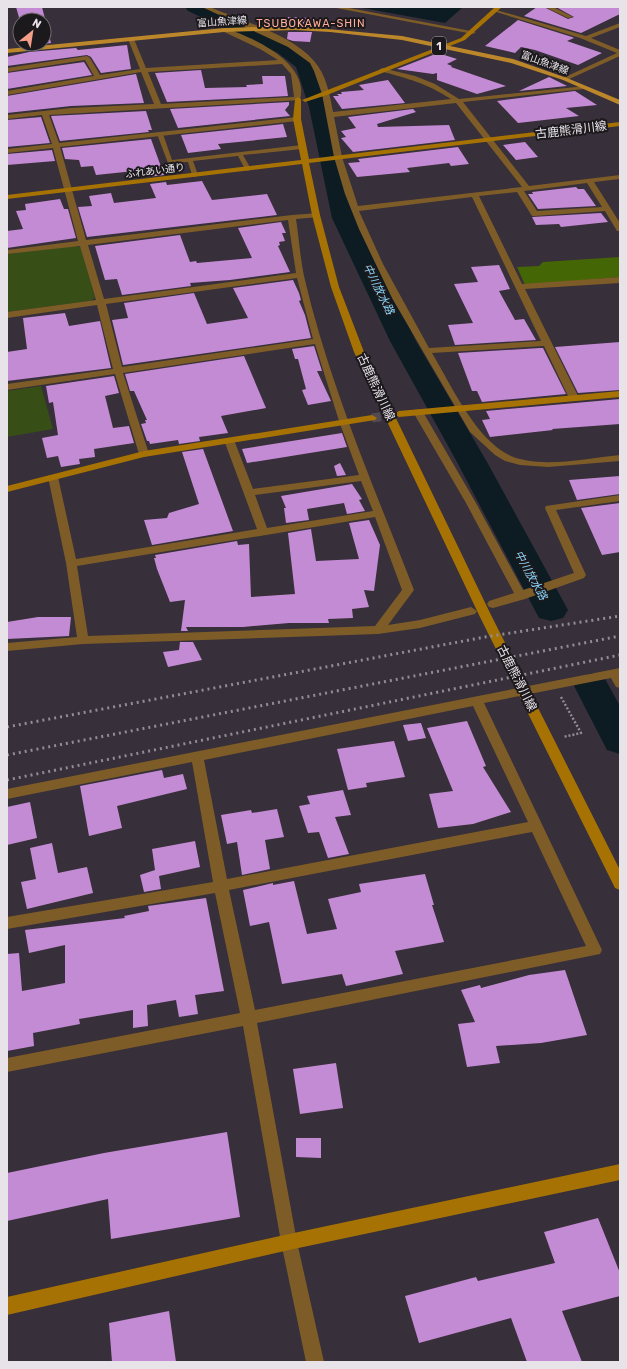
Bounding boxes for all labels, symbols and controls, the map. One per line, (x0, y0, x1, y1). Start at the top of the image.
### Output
north arrow (12, 12, 52, 52)
street label: 富山魚津線 (197, 14, 247, 30)
text: N (30, 16, 43, 31)
district label: TSUBOKAWA-SHIN (256, 17, 366, 30)
road number: 1 (432, 37, 446, 55)
street label: 富山魚津線 (519, 49, 570, 77)
street label: 古鹿熊滑川線 (534, 119, 608, 141)
street label: ふれあい通り (125, 161, 186, 181)
water label: 中川放水路 (361, 262, 397, 318)
street label: 古鹿熊滑川線 (354, 351, 398, 423)
water label: 中川放水路 (512, 548, 550, 603)
street label: 古鹿熊滑川線 (494, 643, 540, 713)

